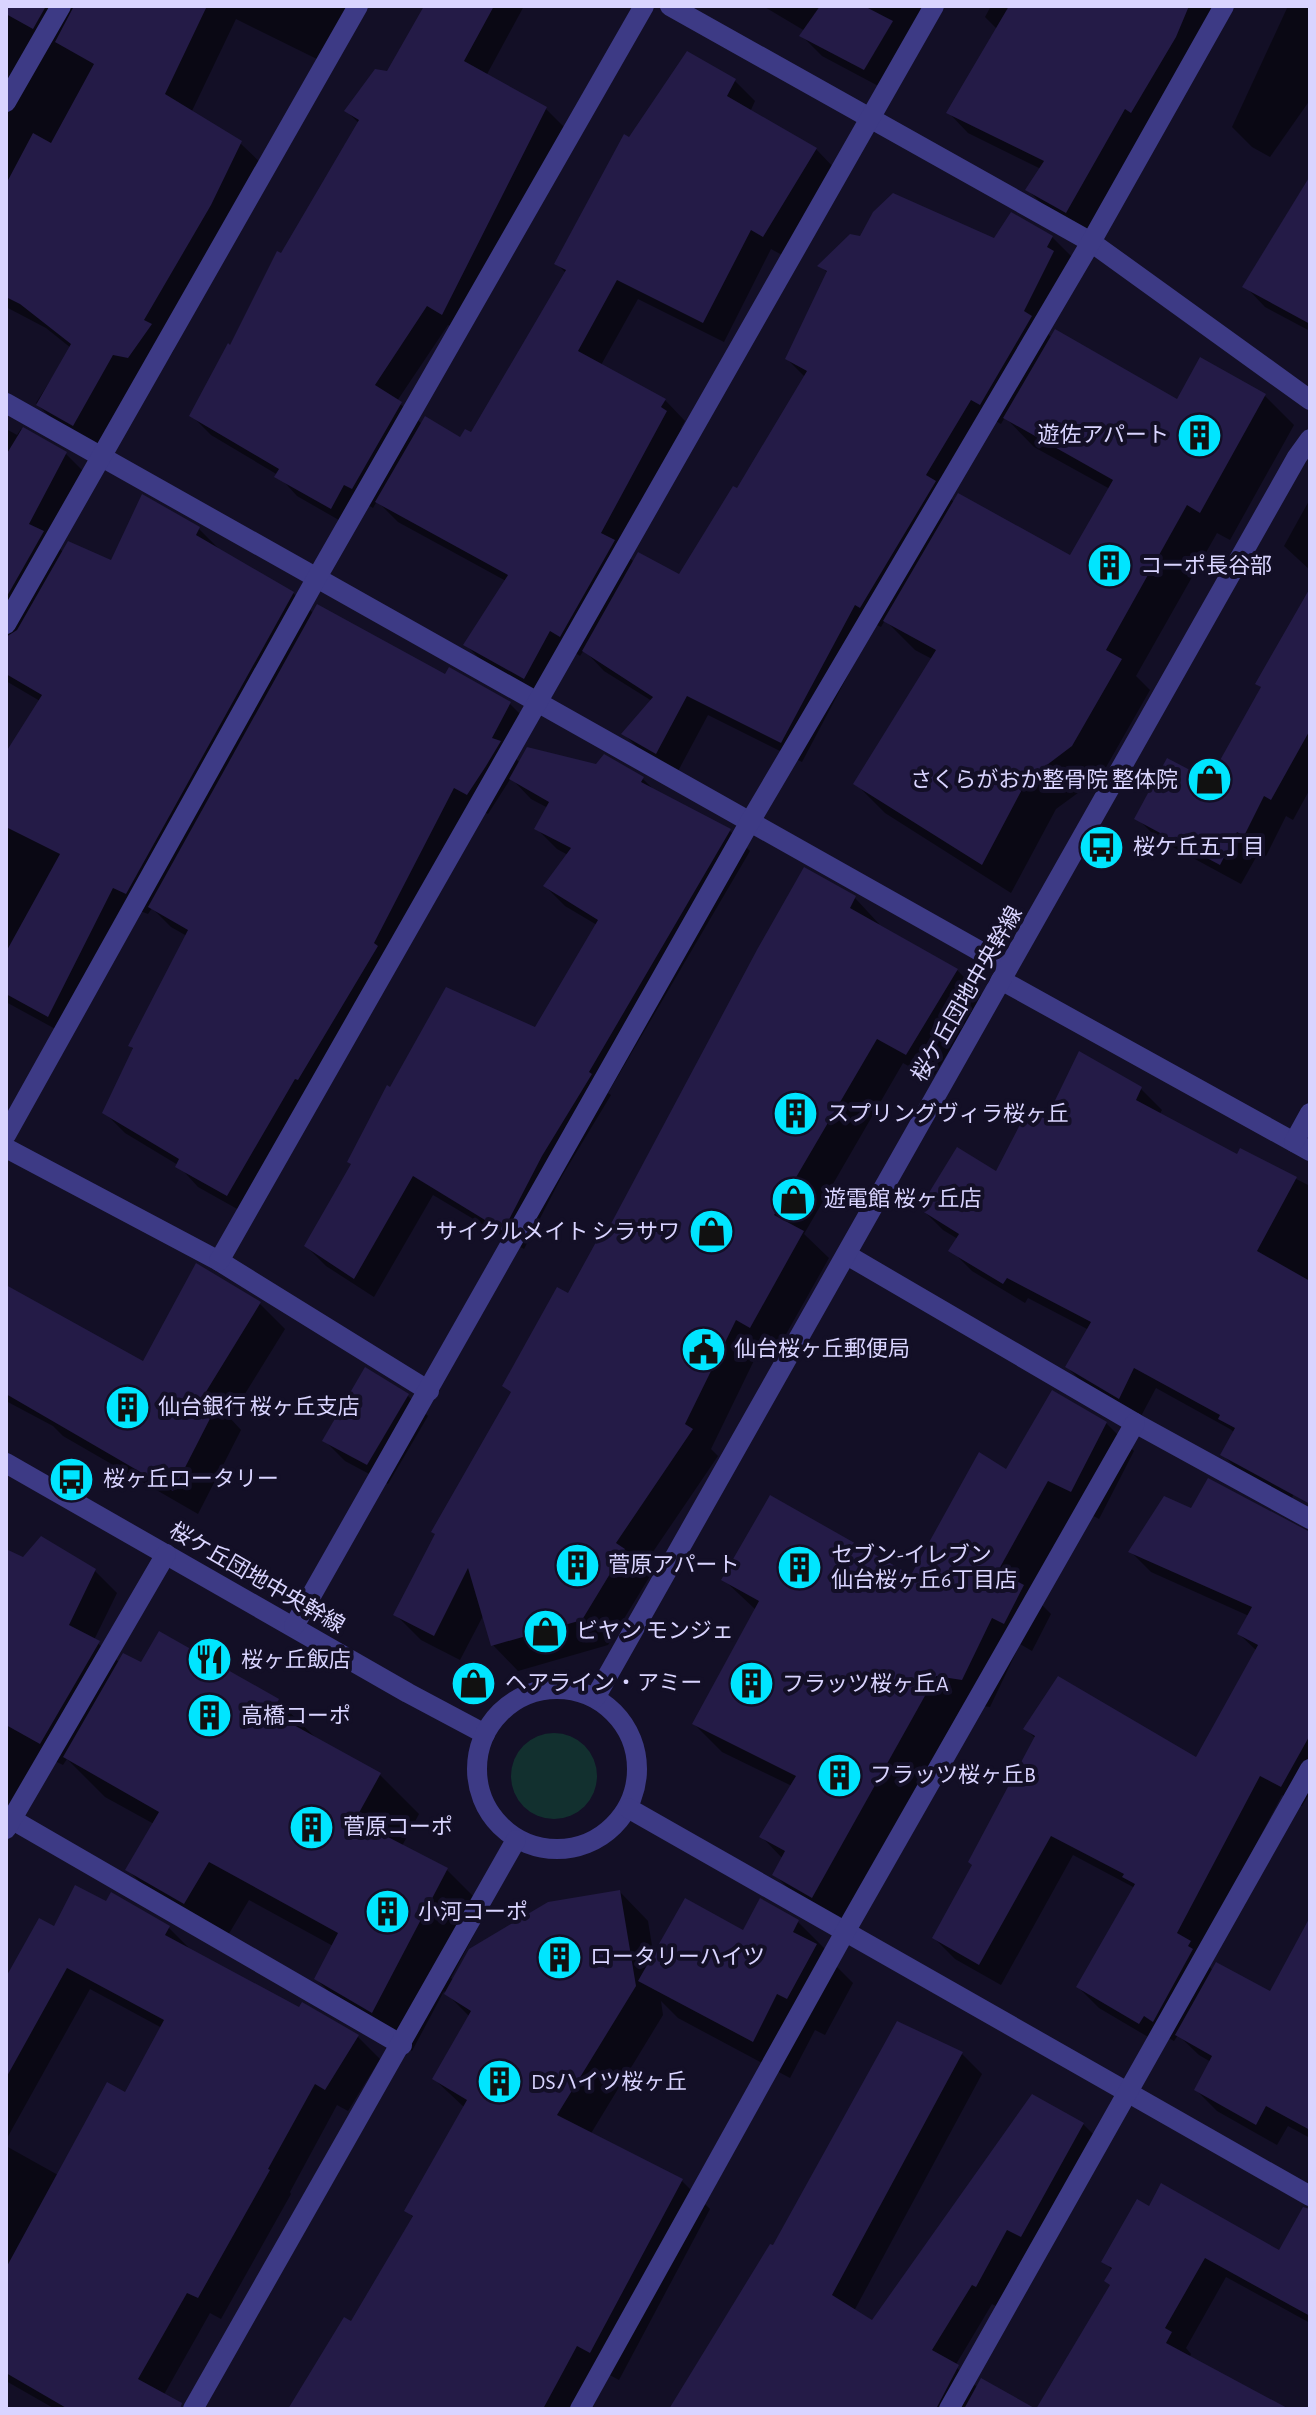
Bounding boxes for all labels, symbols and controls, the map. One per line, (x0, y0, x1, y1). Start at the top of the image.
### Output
building icon: 遊佐アパート (1176, 411, 1224, 459)
place label: 遊佐アパート (1037, 423, 1169, 446)
building icon: コーポ長谷部 (1085, 542, 1133, 590)
place label: コーポ長谷部 (1140, 554, 1272, 577)
shop icon: さくらがおか整骨院 整体院 (1185, 756, 1233, 804)
place label: さくらがおか整骨院 整体院 (910, 768, 1178, 791)
bus stop icon: 桜ケ丘五丁目 (1078, 823, 1126, 871)
place label: 桜ケ丘五丁目 (1133, 835, 1265, 858)
street label: 桜ケ丘団地中央幹線 (907, 902, 1026, 1085)
building icon: スプリングヴィラ桜ヶ丘 (772, 1090, 820, 1138)
place label: スプリングヴィラ桜ヶ丘 (827, 1102, 1069, 1125)
shop icon: 遊電館 桜ヶ丘店 (769, 1175, 817, 1223)
place label: 遊電館 桜ヶ丘店 (824, 1187, 982, 1210)
shop icon: サイクルメイト シラサワ (687, 1208, 735, 1256)
place label: サイクルメイト シラサワ (435, 1221, 680, 1243)
public building icon: 仙台桜ヶ丘郵便局 (679, 1325, 727, 1373)
place label: 仙台桜ヶ丘郵便局 (734, 1337, 910, 1360)
building icon: 仙台銀行 桜ヶ丘支店 (103, 1383, 151, 1431)
place label: 仙台銀行 桜ヶ丘支店 (158, 1395, 360, 1418)
bus stop icon: 桜ヶ丘ロータリー (48, 1455, 96, 1503)
place label: 桜ヶ丘ロータリー (103, 1467, 279, 1490)
street label: 桜ケ丘団地中央幹線 (166, 1518, 349, 1637)
building icon: 菅原アパート (553, 1541, 601, 1589)
place label: セブン-イレブン 仙台桜ヶ丘6丁目店 (831, 1543, 1017, 1591)
building icon: セブン-イレブン 仙台桜ヶ丘6丁目店 (776, 1544, 824, 1592)
place label: 菅原アパート (608, 1553, 740, 1576)
shop icon: ビヤン モンジェ (521, 1607, 569, 1655)
place label: ビヤン モンジェ (576, 1620, 734, 1642)
restaurant icon: 桜ヶ丘飯店 (186, 1636, 234, 1684)
place label: 桜ヶ丘飯店 (241, 1648, 351, 1671)
shop icon: ヘアライン・アミー (450, 1659, 498, 1707)
building icon: フラッツ桜ヶ丘A (727, 1660, 775, 1708)
place label: ヘアライン・アミー (505, 1672, 703, 1694)
place label: フラッツ桜ヶ丘A (782, 1672, 949, 1695)
building icon: 高橋コーポ (186, 1692, 234, 1740)
place label: 高橋コーポ (241, 1704, 351, 1727)
building icon: フラッツ桜ヶ丘B (815, 1751, 863, 1799)
place label: フラッツ桜ヶ丘B (870, 1763, 1036, 1786)
building icon: 菅原コーポ (288, 1803, 336, 1851)
place label: 菅原コーポ (343, 1815, 453, 1838)
building icon: 小河コーポ (363, 1888, 411, 1936)
place label: 小河コーポ (418, 1900, 528, 1923)
building icon: ロータリーハイツ (535, 1933, 583, 1981)
place label: ロータリーハイツ (590, 1946, 765, 1968)
building icon: DSハイツ桜ヶ丘 (476, 2058, 524, 2106)
place label: DSハイツ桜ヶ丘 (531, 2070, 687, 2093)

